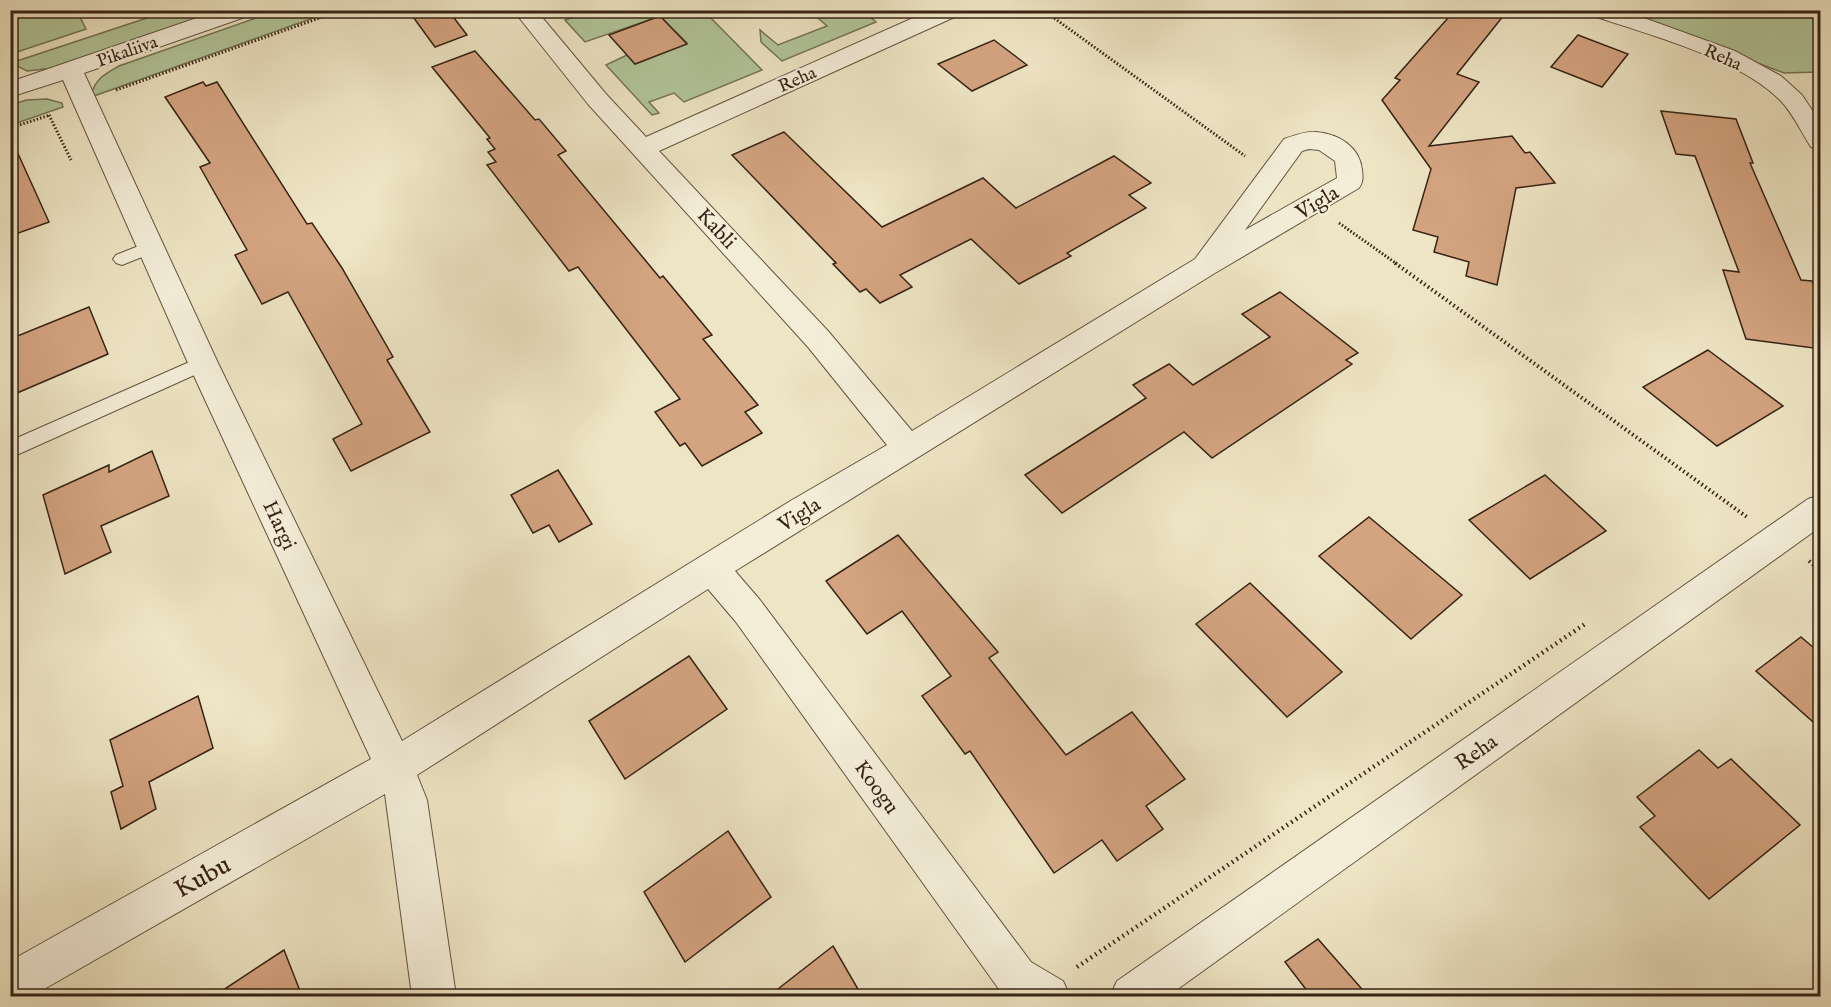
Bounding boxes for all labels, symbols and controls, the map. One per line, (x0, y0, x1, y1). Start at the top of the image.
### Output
street label: Pikaliiva (94, 31, 161, 74)
street label: Reha (1700, 40, 1745, 77)
street label: Reha (775, 62, 820, 99)
street label: Vigla (1290, 180, 1345, 227)
street label: Kabli (690, 203, 742, 255)
street label: Vigla (772, 491, 827, 539)
street label: Hargi (255, 496, 302, 555)
street label: Reha (1450, 729, 1504, 777)
street label: Koogu (847, 756, 904, 820)
street label: Kubu (169, 848, 237, 906)

